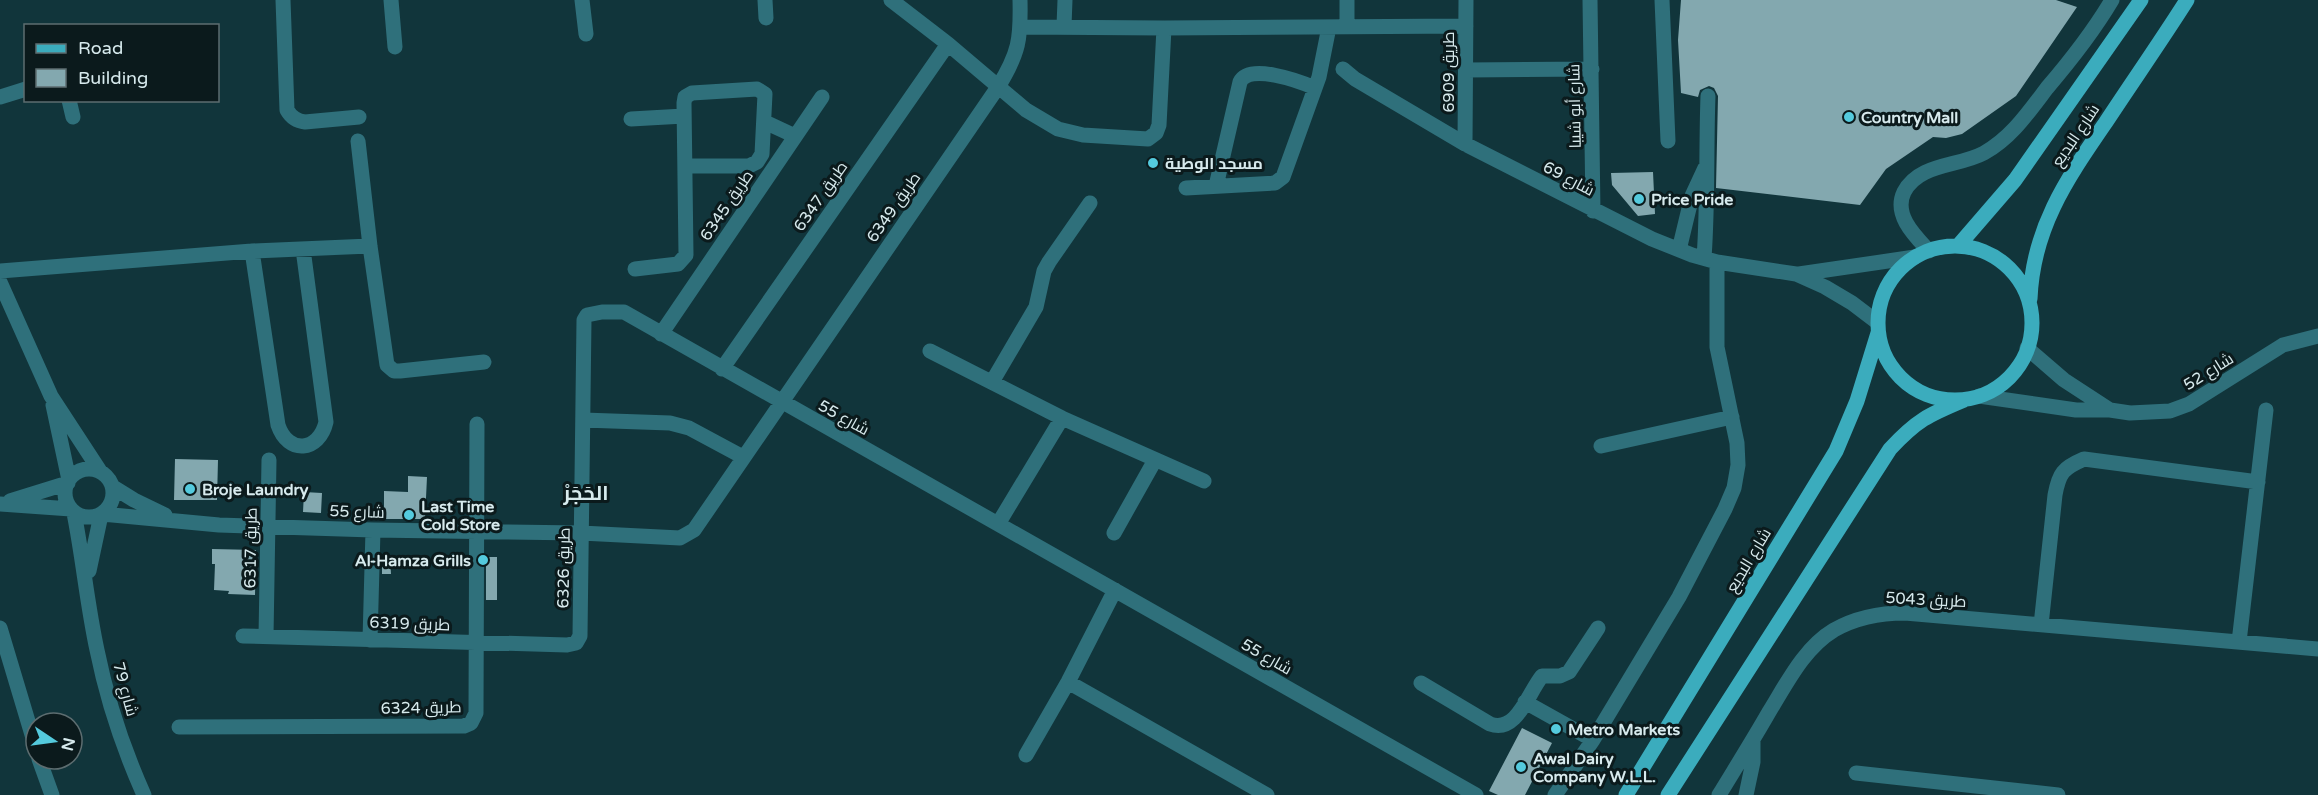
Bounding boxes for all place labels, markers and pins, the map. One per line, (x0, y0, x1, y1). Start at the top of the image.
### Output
place label: Country Mall (1861, 108, 1958, 128)
marker: Country Mall (1842, 110, 1856, 124)
place label: مسجد الوطية (1165, 154, 1263, 174)
marker: مسجد الوطية (1146, 156, 1160, 170)
place label: Price Pride (1651, 190, 1733, 210)
marker: Price Pride (1632, 192, 1646, 206)
place label: Broje Laundry (202, 480, 309, 500)
marker: Broje Laundry (183, 482, 197, 496)
place label: Last Time Cold Store (421, 497, 500, 535)
marker: Last Time Cold Store (402, 508, 416, 522)
place label: Al-Hamza Grills (355, 551, 471, 571)
marker: Al-Hamza Grills (476, 553, 490, 567)
place label: Metro Markets (1568, 720, 1680, 740)
marker: Metro Markets (1549, 722, 1563, 736)
place label: Awal Dairy Company W.L.L. (1533, 749, 1656, 787)
marker: Awal Dairy Company W.L.L. (1514, 760, 1528, 774)

